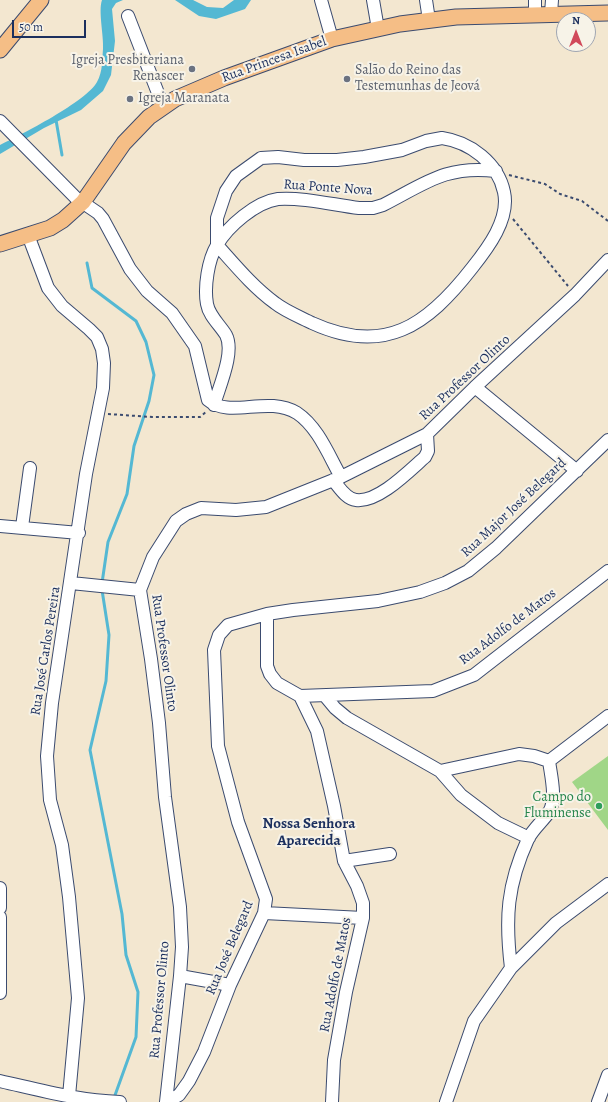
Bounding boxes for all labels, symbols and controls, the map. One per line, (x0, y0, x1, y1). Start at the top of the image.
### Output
scale bar (14, 12, 88, 38)
north arrow (556, 12, 596, 52)
text: N (572, 13, 580, 28)
text: 50 m (19, 19, 43, 35)
street label: Rua Princesa Isabel (219, 33, 329, 87)
place label: Igreja Presbiteriana Renascer (71, 53, 184, 86)
place label: Salão do Reino das Testemunhas de Jeová (355, 63, 480, 96)
marker: Igreja Presbiteriana Renascer (187, 64, 197, 74)
marker: Salão do Reino das Testemunhas de Jeová (342, 74, 352, 84)
place label: Igreja Maranata (138, 91, 229, 107)
marker: Igreja Maranata (125, 94, 135, 104)
street label: Rua Ponte Nova (283, 177, 373, 199)
street label: Rua Professor Olinto (416, 332, 514, 424)
street label: Rua Major José Belegard (458, 455, 570, 561)
street label: Rua José Carlos Pereira (27, 585, 65, 717)
street label: Rua Adolfo de Matos (456, 585, 560, 669)
street label: Rua Professor Olinto (147, 593, 181, 713)
place label: Campo do Fluminense (524, 790, 591, 822)
marker: Campo do Fluminense (594, 801, 604, 811)
district label: Nossa Senhora Aparecida (263, 815, 355, 850)
street label: Rua José Belegard (203, 898, 257, 998)
street label: Rua Adolfo de Matos (317, 916, 355, 1034)
street label: Rua Professor Olinto (146, 940, 174, 1060)

